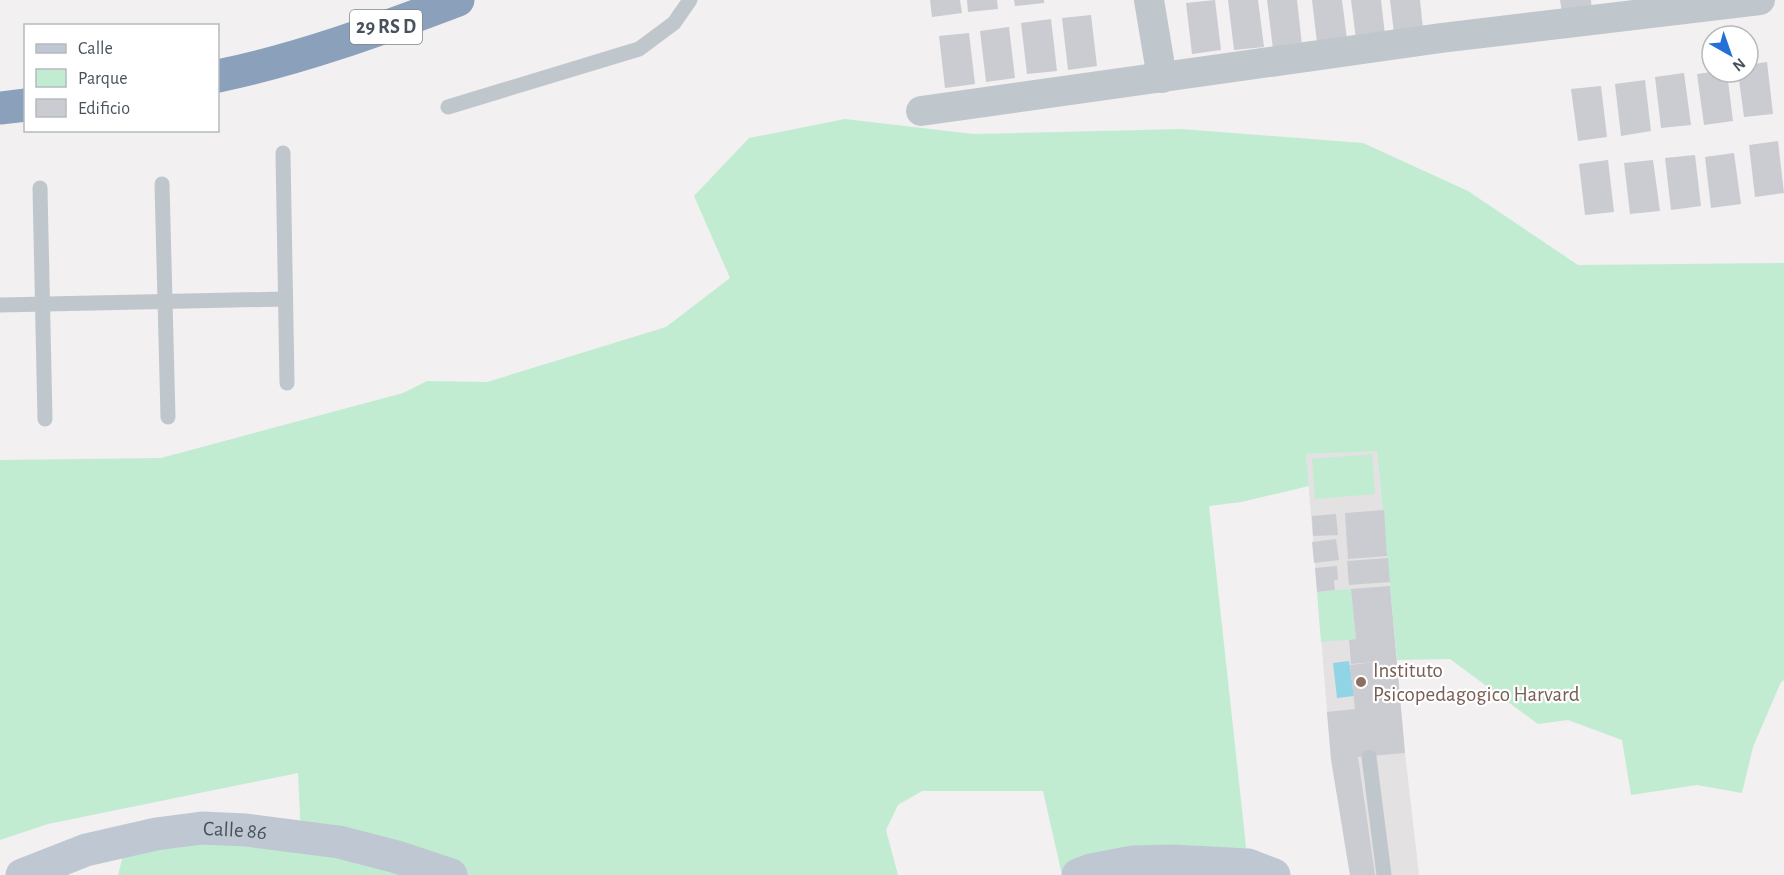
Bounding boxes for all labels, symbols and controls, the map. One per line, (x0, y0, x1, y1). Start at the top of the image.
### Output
road number: 29 RS D (350, 10, 422, 44)
legend (24, 24, 219, 132)
north arrow (1700, 24, 1760, 84)
text: Calle (78, 40, 113, 58)
text: N (1730, 55, 1748, 74)
text: Parque (78, 70, 127, 88)
text: Edificio (78, 100, 130, 118)
place label: Instituto Psicopedagogico Harvard (1373, 660, 1580, 705)
marker: Instituto Psicopedagogico Harvard (1354, 675, 1368, 689)
street label: Calle 86 (203, 818, 268, 843)

